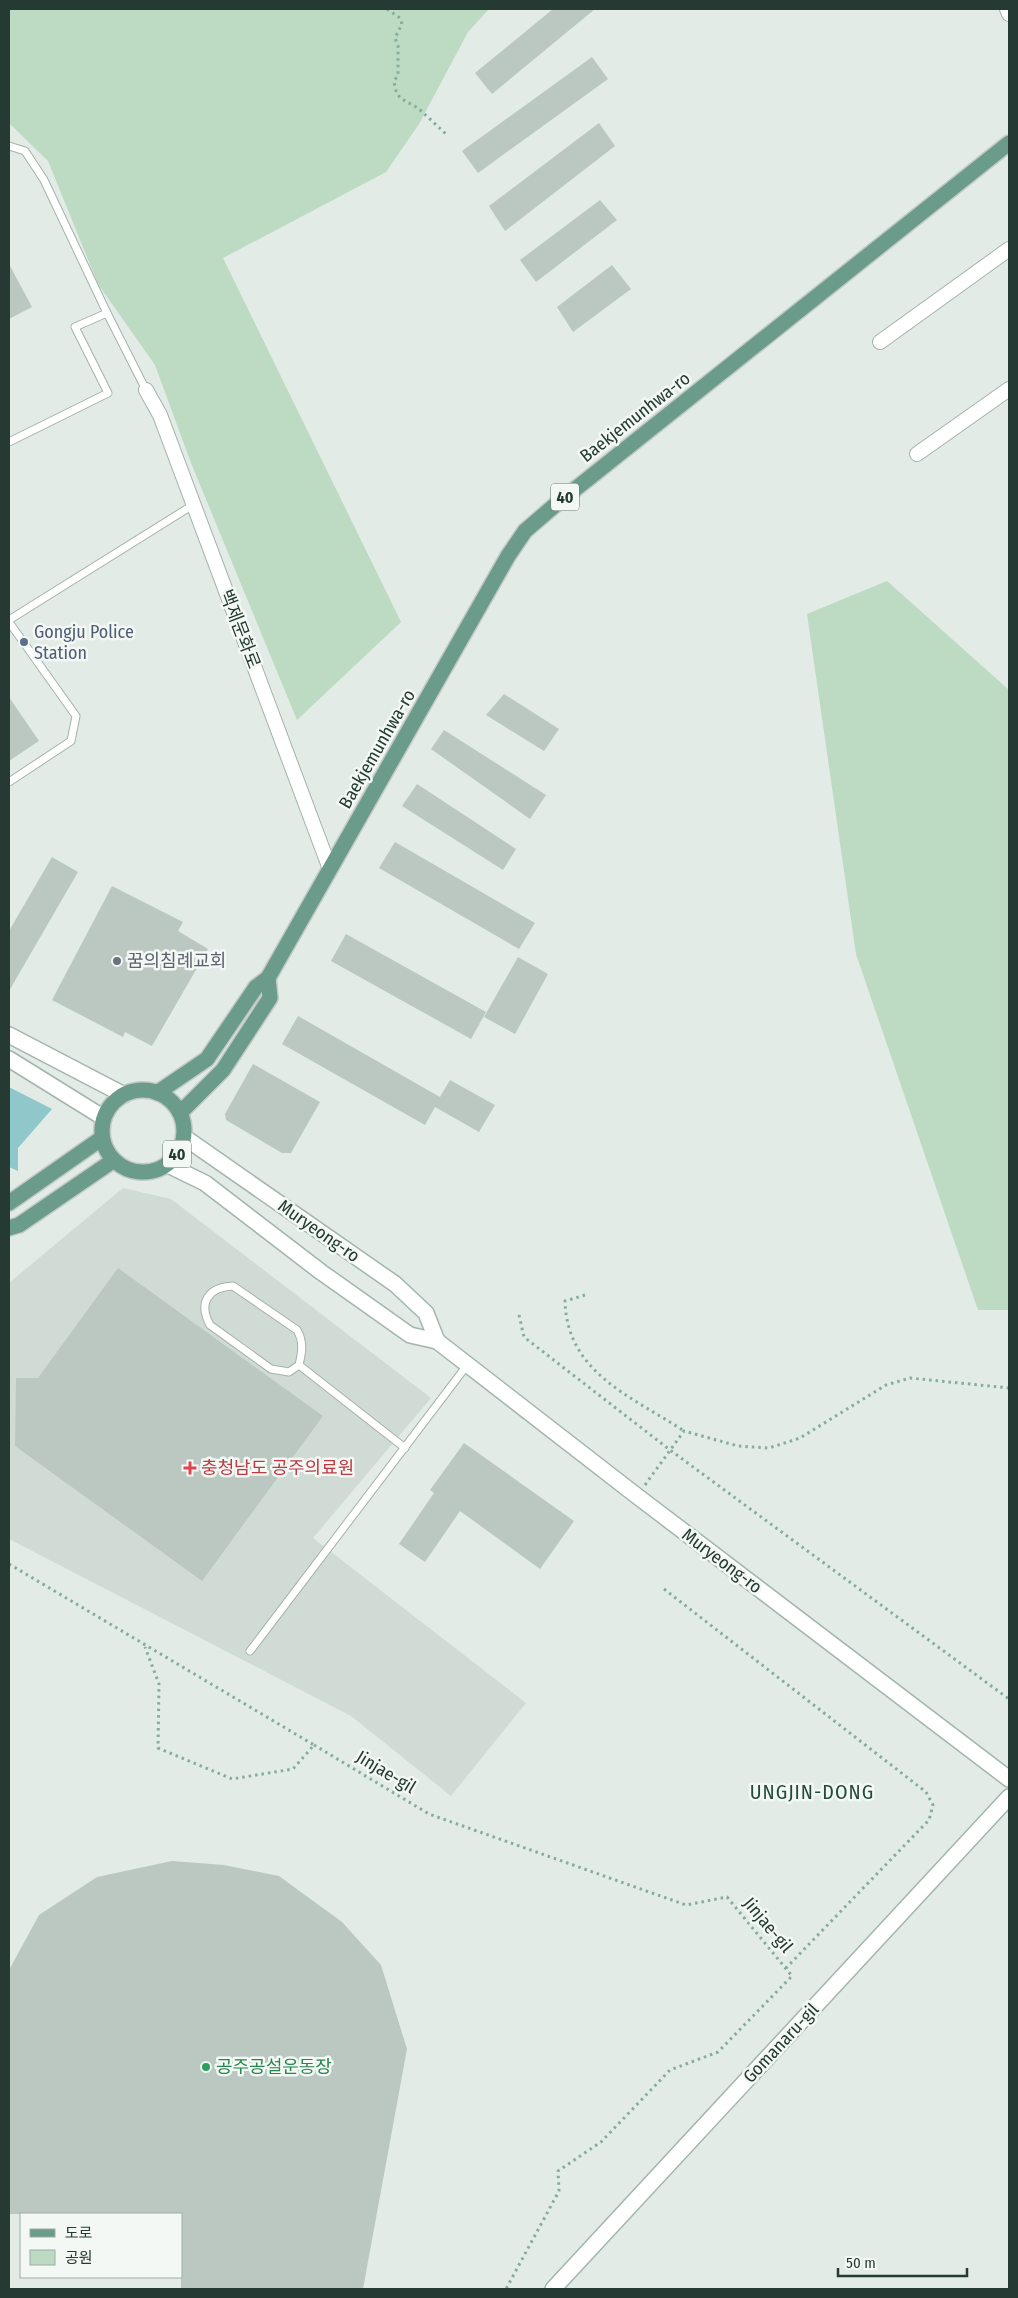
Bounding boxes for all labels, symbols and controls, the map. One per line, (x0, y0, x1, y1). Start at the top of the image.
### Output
street label: Baekjemunhwa-ro (576, 367, 694, 467)
road number: 40 (551, 484, 579, 511)
street label: 백제문화로 (215, 586, 265, 672)
place label: Gongju Police Station (34, 621, 134, 664)
marker: Gongju Police Station (18, 636, 30, 648)
street label: Baekjemunhwa-ro (334, 686, 420, 812)
place label: 꿈의침례교회 (127, 950, 226, 972)
marker: 꿈의침례교회 (111, 955, 123, 967)
road number: 40 (163, 1140, 191, 1168)
street label: Muryeong-ro (274, 1195, 364, 1267)
place label: 충청남도 공주의료원 (201, 1457, 354, 1479)
marker: 충청남도 공주의료원 (183, 1461, 197, 1475)
street label: Muryeong-ro (678, 1524, 766, 1598)
street label: Jinjae-gil (352, 1746, 420, 1798)
district label: UNGJIN-DONG (750, 1780, 874, 1804)
street label: Jinjae-gil (738, 1893, 798, 1957)
street label: Gomanaru-gil (739, 1998, 824, 2087)
place label: 공주공설운동장 (216, 2056, 332, 2078)
marker: 공주공설운동장 (200, 2061, 212, 2073)
legend (20, 2213, 182, 2278)
text: 도로 (65, 2224, 93, 2242)
scale bar (838, 2246, 967, 2278)
text: 공원 (65, 2249, 93, 2267)
text: 50 m (846, 2254, 876, 2272)

